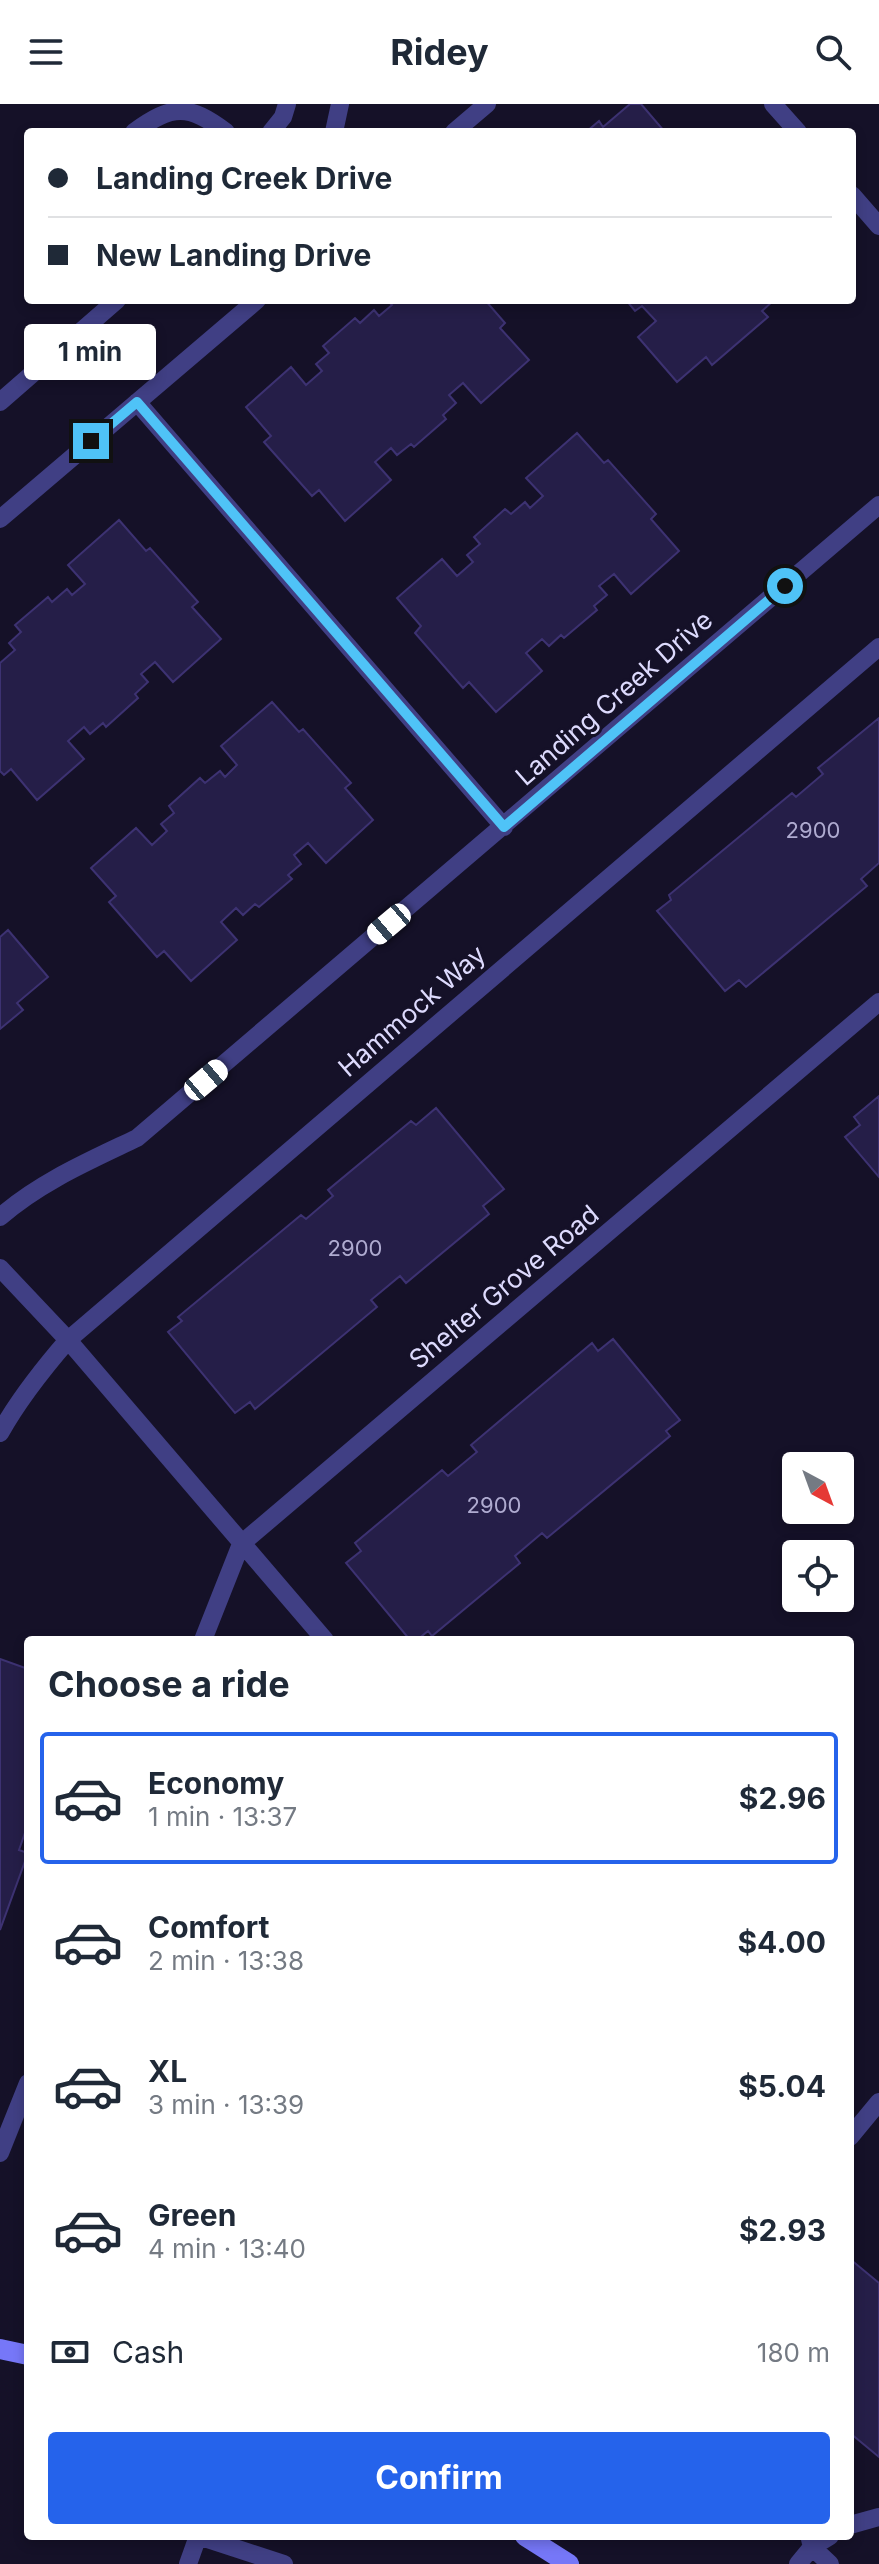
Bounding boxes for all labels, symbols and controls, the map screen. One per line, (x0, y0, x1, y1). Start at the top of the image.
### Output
icon: menu (24, 30, 68, 74)
text: Ridey (390, 30, 489, 74)
icon: search (811, 30, 855, 74)
text: Landing Creek Drive (96, 160, 392, 196)
text: New Landing Drive (96, 237, 371, 273)
callout: 1 min (25, 325, 157, 381)
text: 1 min (58, 336, 122, 367)
route end (73, 423, 109, 459)
route start (767, 568, 803, 604)
street label: Landing Creek Drive (509, 604, 718, 791)
house number: 2900 (786, 817, 840, 843)
car (363, 899, 415, 949)
street label: Hammock Way (332, 938, 492, 1083)
car (180, 1055, 232, 1105)
street label: Shelter Grove Road (403, 1198, 605, 1375)
house number: 2900 (328, 1235, 382, 1261)
north arrow (782, 1452, 854, 1524)
map controls (782, 1452, 854, 1612)
house number: 2900 (467, 1492, 521, 1518)
button: locate (782, 1540, 854, 1612)
text: Choose a ride (48, 1662, 290, 1706)
icon: car (52, 1762, 124, 1834)
text: Economy (148, 1765, 284, 1801)
text: $2.96 (739, 1780, 826, 1816)
text: 1 min · 13:37 (148, 1801, 297, 1832)
icon: car (52, 1906, 124, 1978)
text: Comfort (148, 1909, 269, 1945)
text: $4.00 (737, 1924, 826, 1960)
text: 2 min · 13:38 (148, 1945, 304, 1976)
icon: car (52, 2050, 124, 2122)
text: XL (148, 2053, 187, 2089)
text: $5.04 (738, 2068, 826, 2104)
text: 3 min · 13:39 (148, 2089, 304, 2120)
icon: car (52, 2194, 124, 2266)
text: Green (148, 2197, 236, 2233)
text: $2.93 (739, 2212, 826, 2248)
text: 4 min · 13:40 (148, 2233, 306, 2264)
icon: cash (48, 2330, 92, 2374)
text: Cash (112, 2334, 184, 2370)
text: 180 m (757, 2337, 830, 2368)
button: Confirm (48, 2432, 830, 2524)

